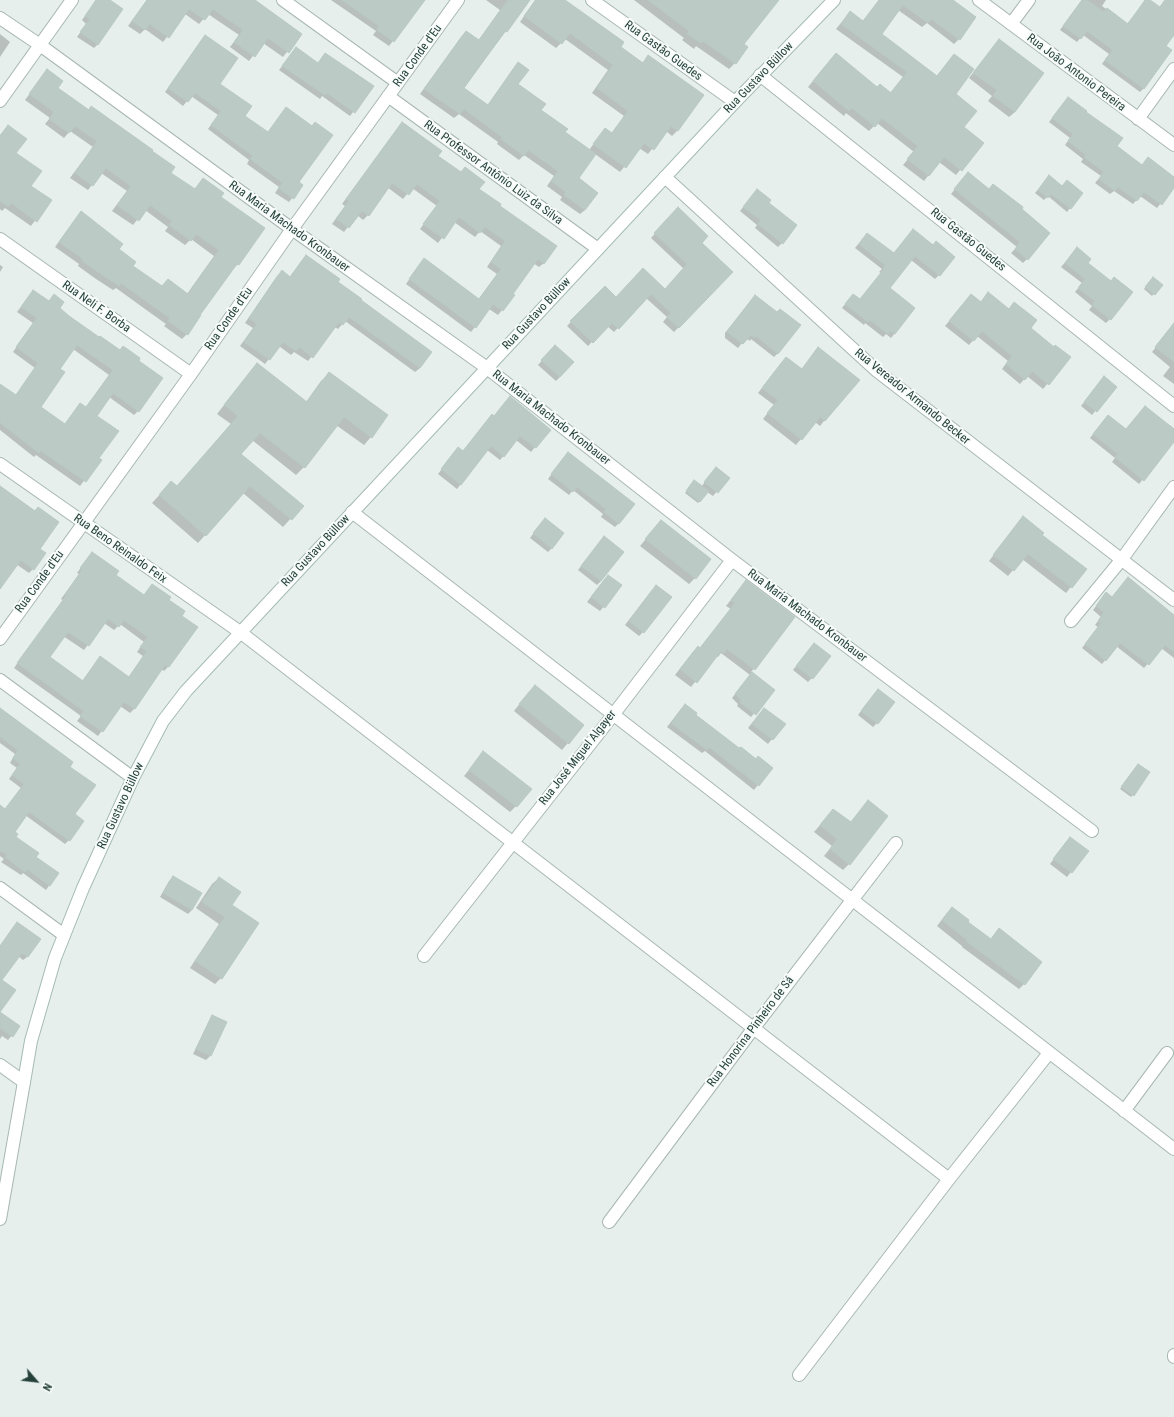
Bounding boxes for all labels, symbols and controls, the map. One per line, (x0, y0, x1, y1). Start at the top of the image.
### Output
street label: Rua Gastão Guedes (621, 18, 705, 84)
street label: Rua Conde d'Eu (391, 22, 445, 90)
street label: Rua João Antonio Pereira (1024, 31, 1128, 115)
street label: Rua Gustavo Büllow (721, 39, 797, 117)
street label: Rua Professor Antônio Luiz da Silva (421, 118, 565, 228)
street label: Rua Maria Machado Kronbauer (226, 178, 352, 276)
street label: Rua Gastão Guedes (927, 205, 1009, 275)
street label: Rua Gustavo Büllow (500, 275, 574, 353)
street label: Rua Neli F. Borba (59, 278, 133, 336)
street label: Rua Conde d'Eu (202, 285, 256, 353)
street label: Rua Vereador Armando Becker (851, 346, 973, 448)
street label: Rua Maria Machado Kronbauer (489, 367, 613, 469)
street label: Rua Beno Reinaldo Feix (71, 511, 169, 587)
street label: Rua Gustavo Büllow (279, 512, 353, 590)
street label: Rua Conde d'Eu (13, 548, 67, 616)
street label: Rua Maria Machado Kronbauer (744, 566, 870, 666)
street label: Rua José Miguel Algayer (536, 708, 620, 808)
street label: Rua Gustavo Büllow (95, 760, 147, 852)
street label: Rua Honorina Pinheiro de Sá (705, 974, 797, 1090)
north arrow (16, 1361, 56, 1401)
text: N (40, 1381, 54, 1393)

